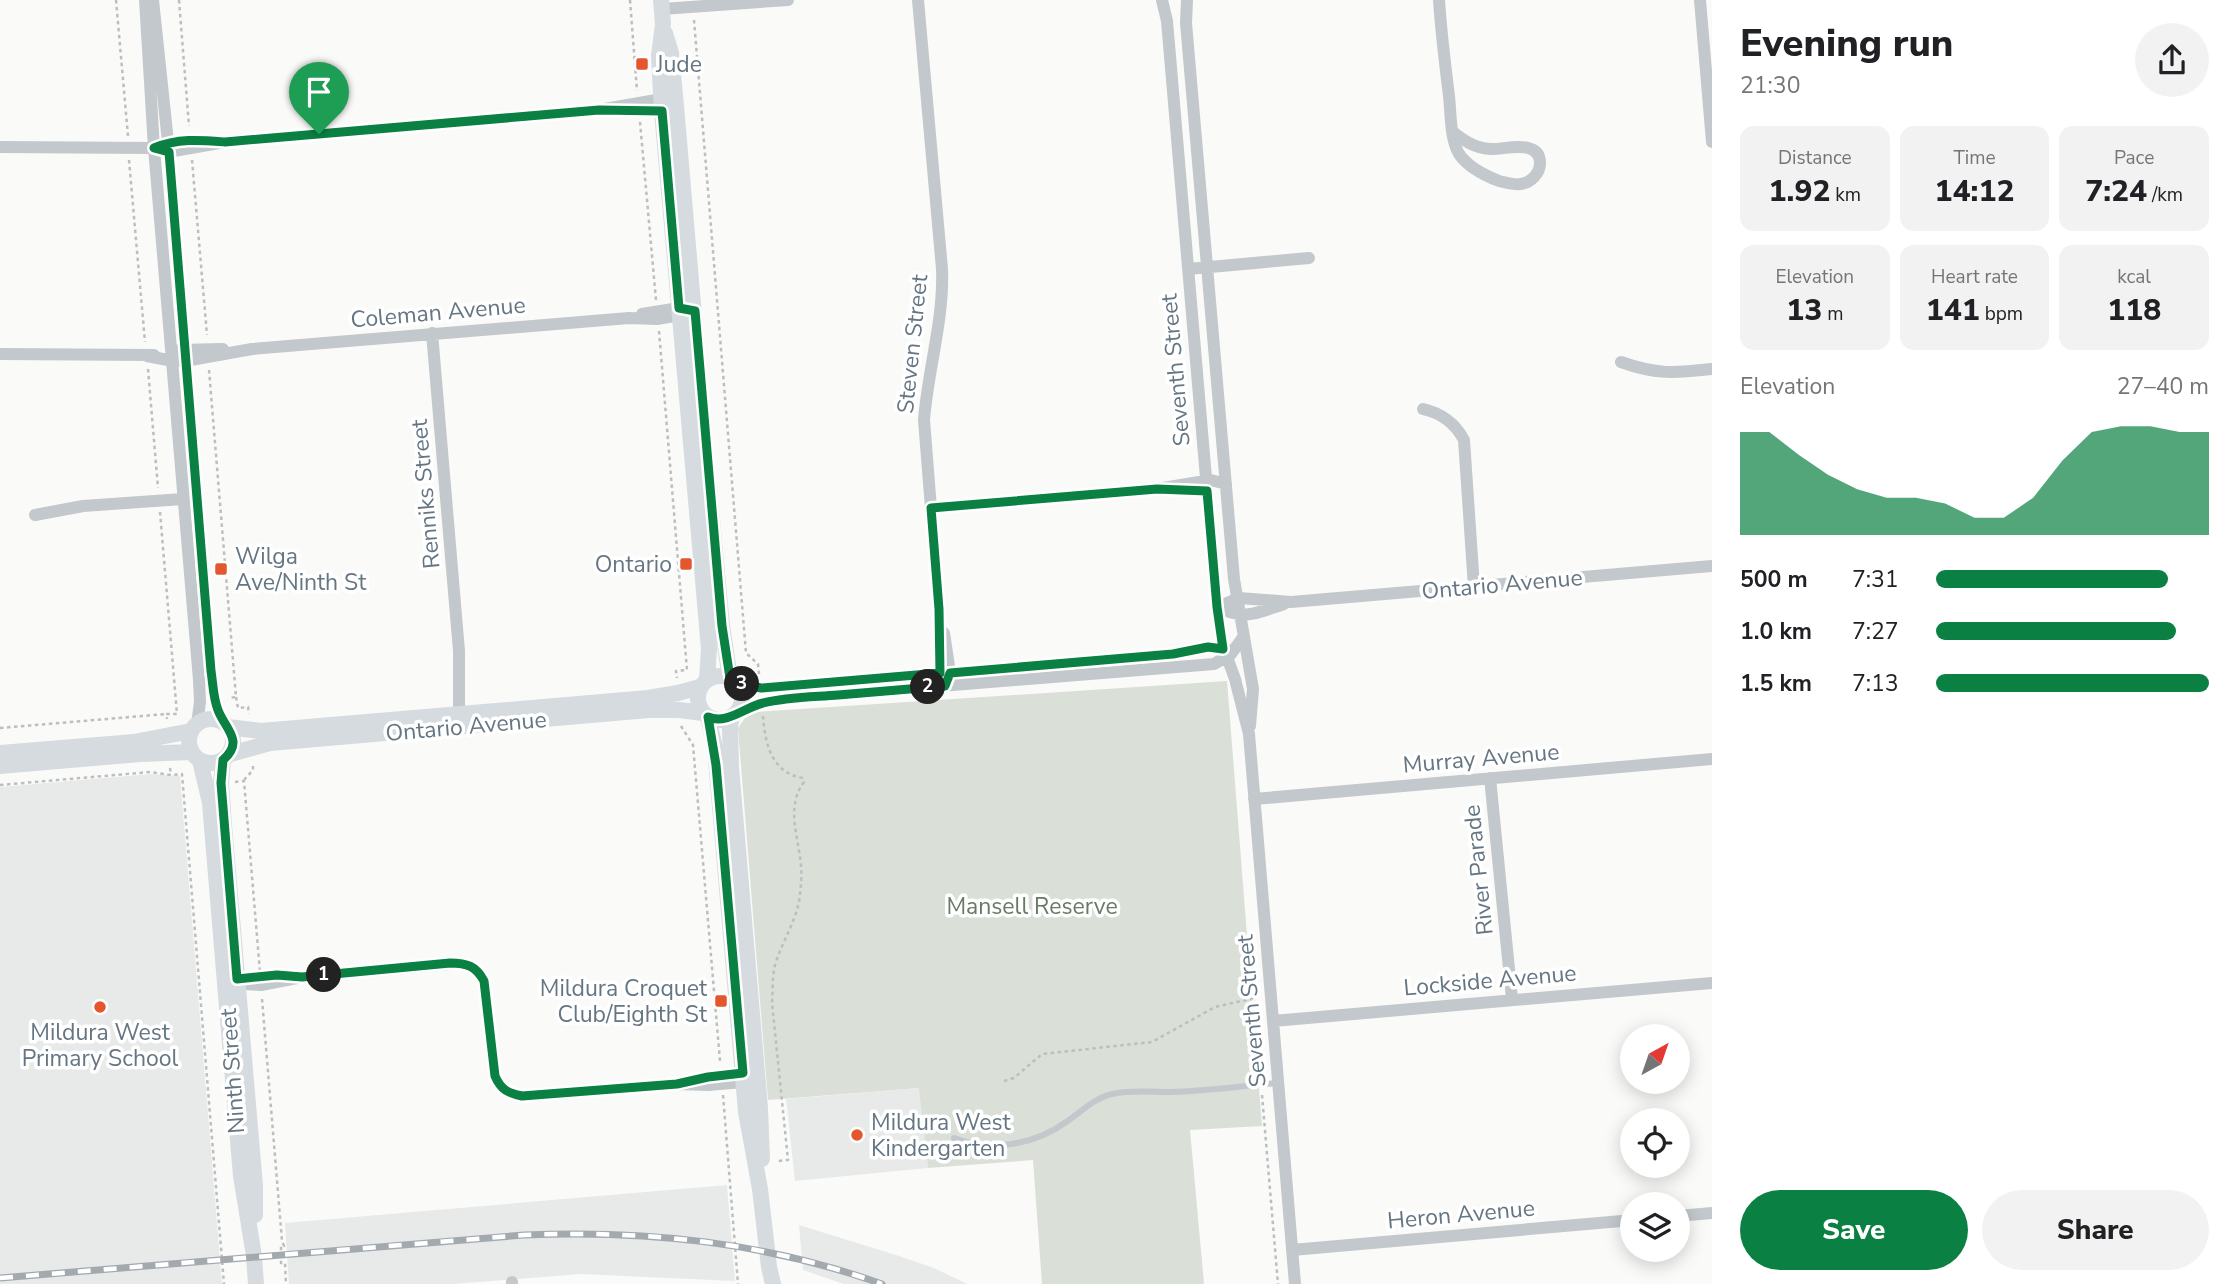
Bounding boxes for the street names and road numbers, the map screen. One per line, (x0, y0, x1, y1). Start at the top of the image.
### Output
street label: Steven Street (890, 272, 935, 415)
street label: Coleman Avenue (349, 289, 527, 336)
street label: Seventh Street (1153, 291, 1198, 448)
street label: Renniks Street (403, 417, 447, 570)
street label: Ontario Avenue (1420, 562, 1584, 607)
street label: Ontario Avenue (384, 704, 548, 749)
street label: Murray Avenue (1401, 736, 1561, 781)
street label: River Parade (1456, 803, 1501, 937)
street label: Seventh Street (1229, 932, 1274, 1089)
street label: Lockside Avenue (1402, 958, 1578, 1003)
street label: Ninth Street (213, 1006, 252, 1134)
street label: Heron Avenue (1386, 1193, 1536, 1236)

